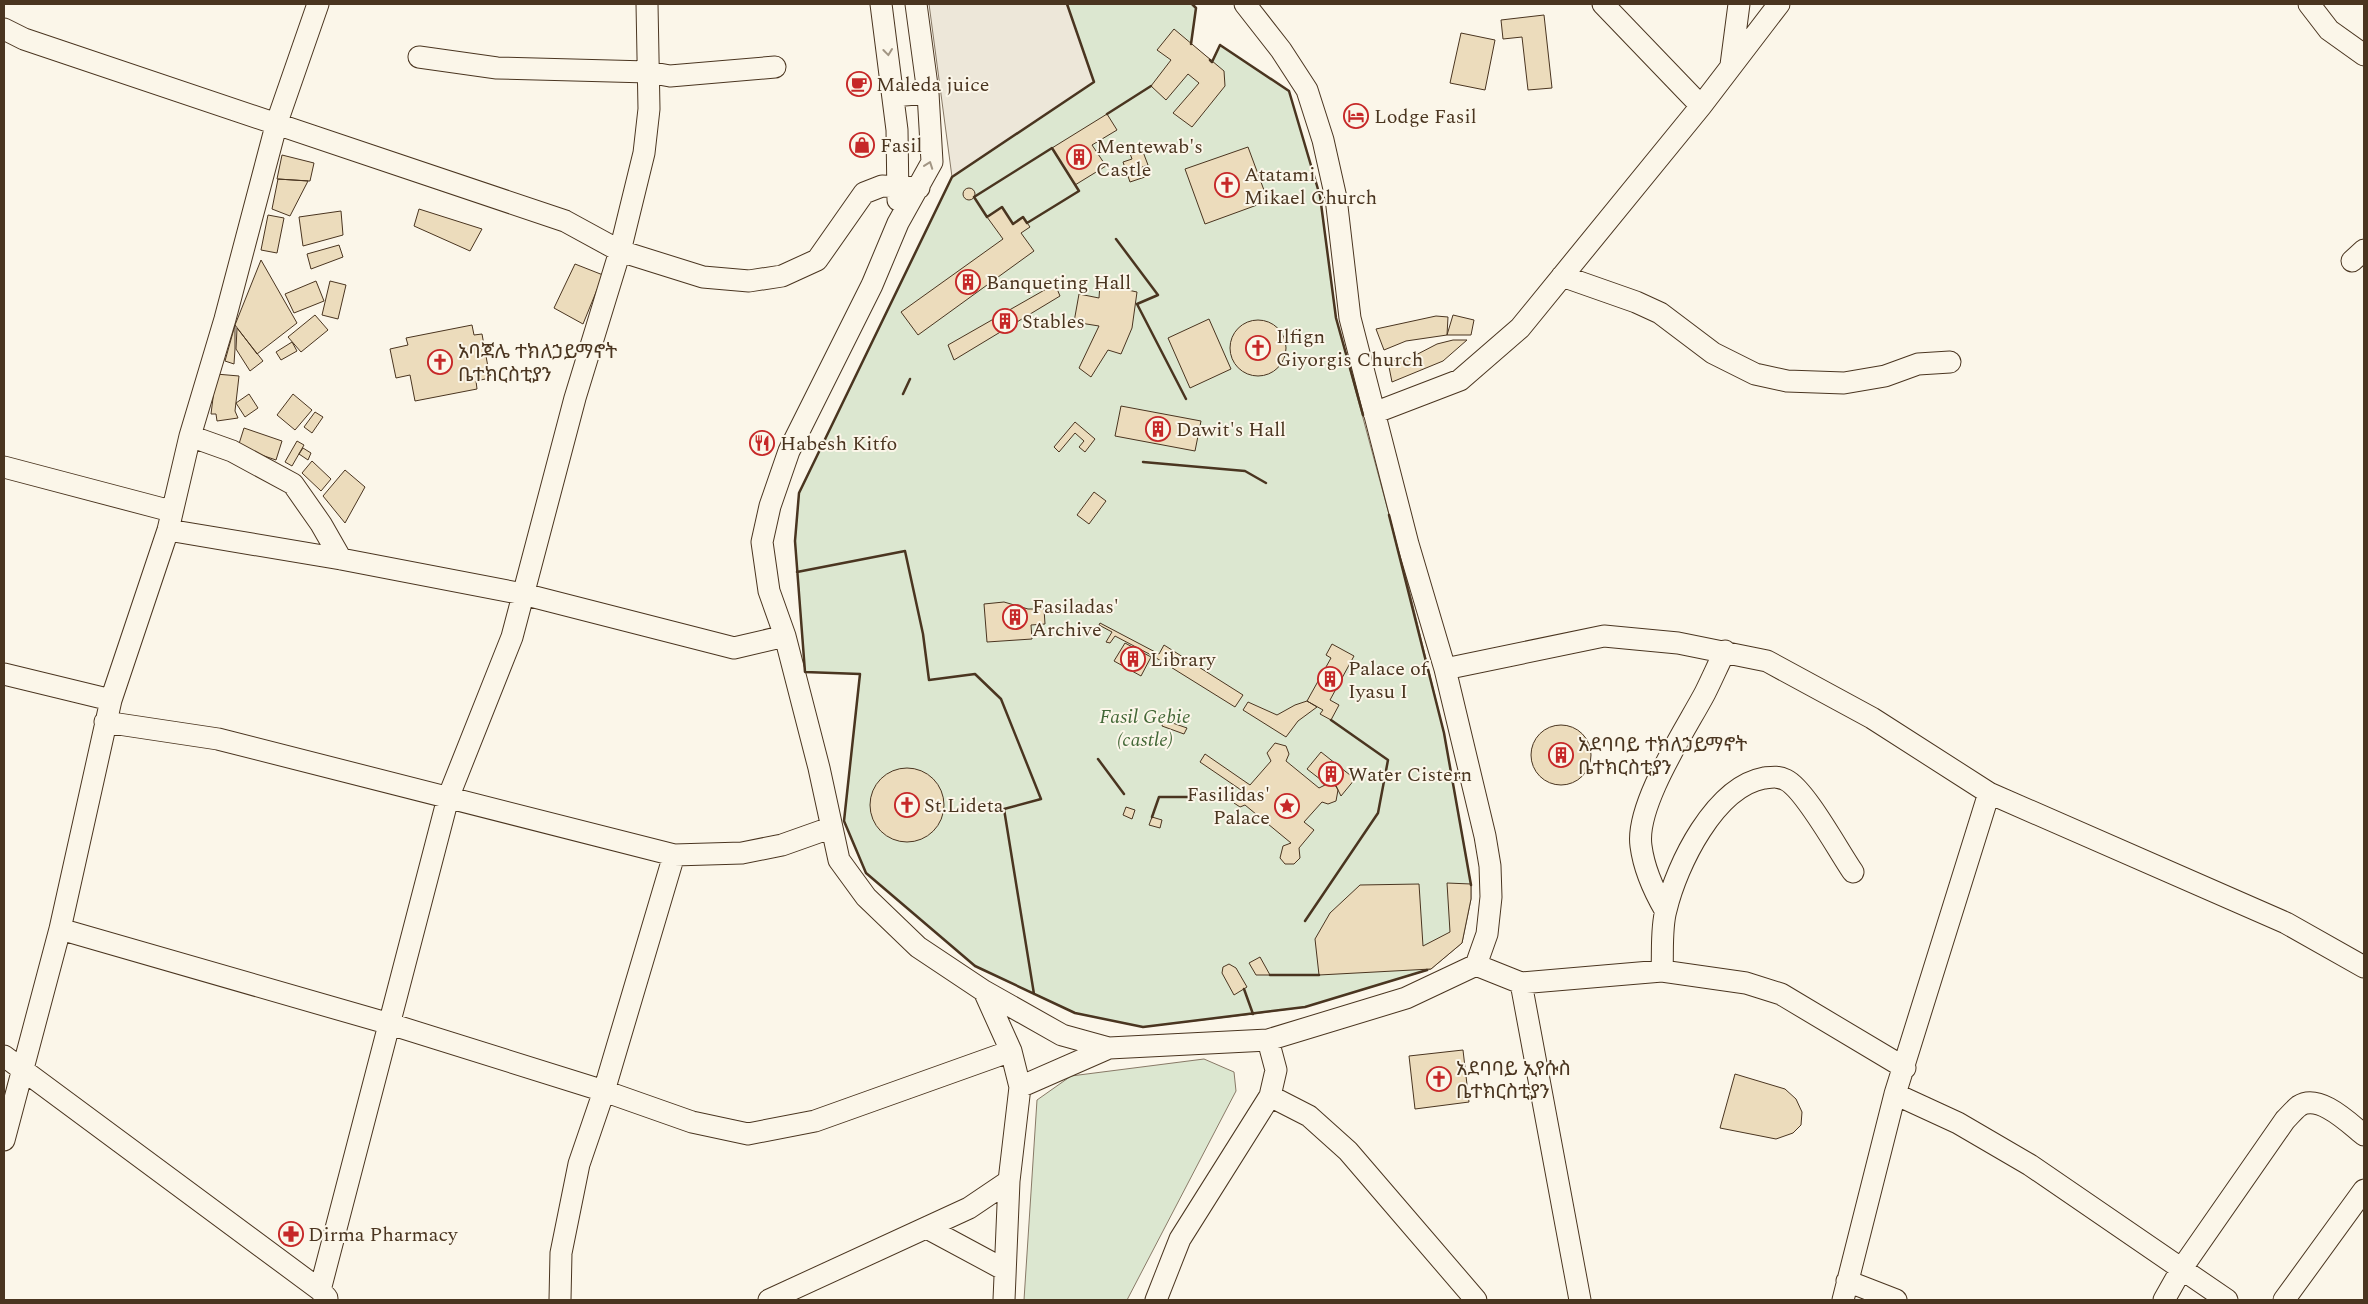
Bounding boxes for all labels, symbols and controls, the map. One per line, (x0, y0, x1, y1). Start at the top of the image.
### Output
one-way arrow (882, 48, 893, 56)
place label: Maleda juice (876, 70, 989, 100)
cafe icon: Maleda juice (846, 71, 872, 97)
place label: Lodge Fasil (1374, 102, 1477, 132)
hotel icon: Lodge Fasil (1343, 103, 1369, 129)
place label: Fasil (880, 131, 922, 161)
shop icon: Fasil (849, 132, 875, 158)
place label: Mentewab's Castle (1096, 132, 1203, 185)
building icon: Mentewab's Castle (1066, 144, 1092, 170)
place label: Atatami Mikael Church (1244, 160, 1377, 213)
one-way arrow (923, 161, 933, 170)
church icon: Atatami Mikael Church (1214, 172, 1240, 198)
place label: Banqueting Hall (986, 268, 1131, 298)
building icon: Banqueting Hall (955, 269, 981, 295)
place label: Stables (1022, 307, 1085, 337)
building icon: Stables (992, 308, 1018, 334)
place label: Ilfign Giyorgis Church (1276, 322, 1423, 375)
church icon: Ilfign Giyorgis Church (1245, 335, 1271, 361)
place label: አባጃሌ ተክለኃይማኖት ቤተክርስቲያን (458, 337, 617, 390)
church icon: አባጃሌ ተክለኃይማኖት ቤተክርስቲያን (427, 349, 453, 375)
place label: Dawit's Hall (1176, 415, 1286, 445)
building icon: Dawit's Hall (1145, 416, 1171, 442)
place label: Habesh Kitfo (780, 429, 897, 459)
restaurant icon: Habesh Kitfo (749, 430, 775, 456)
place label: Fasiladas' Archive (1032, 592, 1119, 645)
building icon: Fasiladas' Archive (1002, 604, 1028, 630)
place label: Library (1150, 645, 1217, 675)
building icon: Library (1120, 646, 1146, 672)
place label: Palace of Iyasu I (1348, 654, 1430, 707)
building icon: Palace of Iyasu I (1317, 666, 1343, 692)
park label: Fasil Gebie (castle) (1099, 702, 1191, 755)
place label: አደባባይ ተክለኃይማኖት ቤተክርስቲያን (1578, 730, 1747, 783)
building icon: አደባባይ ተክለኃይማኖት ቤተክርስቲያን (1548, 742, 1574, 768)
place label: Water Cistern (1348, 760, 1472, 790)
building icon: Water Cistern (1318, 761, 1344, 787)
place label: Fasilidas' Palace (1187, 780, 1270, 833)
place label: St.Lideta (924, 791, 1004, 821)
church icon: St.Lideta (894, 792, 920, 818)
place icon: Fasilidas' Palace (1274, 793, 1300, 819)
place label: አደባባይ ኢየሱስ ቤተክርስቲያን (1456, 1054, 1571, 1107)
church icon: አደባባይ ኢየሱስ ቤተክርስቲያን (1426, 1066, 1452, 1092)
place label: Dirma Pharmacy (308, 1220, 459, 1250)
pharmacy icon: Dirma Pharmacy (278, 1221, 304, 1247)

